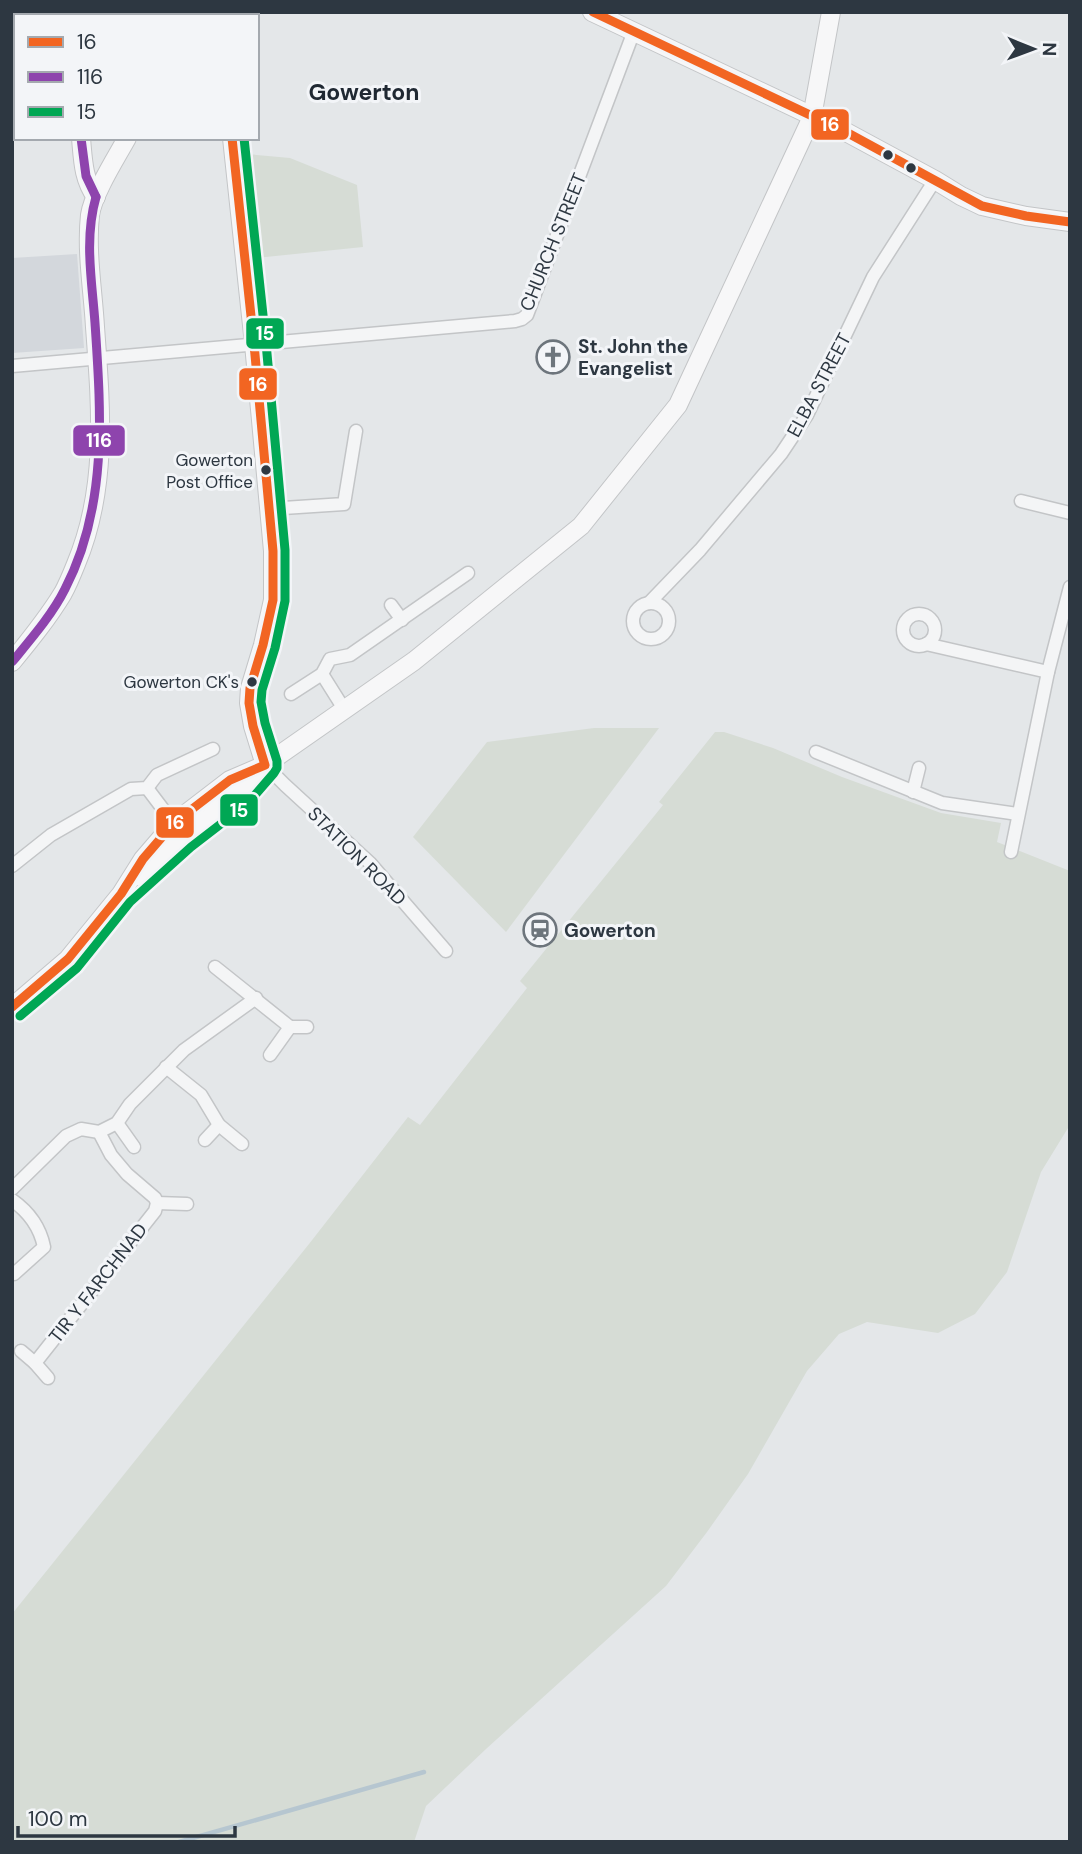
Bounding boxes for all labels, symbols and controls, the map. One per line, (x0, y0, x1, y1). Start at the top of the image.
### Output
legend (14, 14, 259, 140)
north arrow (998, 14, 1068, 84)
text: 16 (77, 28, 97, 56)
text: N (1037, 42, 1062, 56)
text: 116 (77, 63, 103, 91)
district label: Gowerton (308, 77, 420, 107)
text: 15 (77, 98, 96, 126)
line badge: 16 (810, 108, 850, 141)
text: 16 (821, 112, 839, 137)
unlabelled marker (881, 148, 895, 162)
unlabelled marker (904, 161, 918, 175)
street label: CHURCH STREET (514, 169, 592, 315)
line badge: 15 (245, 317, 285, 350)
text: 15 (256, 321, 274, 346)
street label: ELBA STREET (781, 328, 857, 441)
place label: St. John the Evangelist (578, 334, 688, 381)
church icon: St. John the Evangelist (534, 338, 572, 376)
line badge: 16 (238, 367, 278, 401)
text: 16 (249, 372, 267, 397)
line badge: 116 (72, 424, 126, 457)
text: 116 (86, 428, 112, 453)
place label: Gowerton Post Office (166, 449, 253, 493)
marker: Gowerton Post Office (259, 463, 273, 477)
place label: Gowerton CK's (124, 671, 239, 693)
marker: Gowerton CK's (245, 675, 259, 689)
line badge: 15 (219, 793, 259, 827)
text: 15 (230, 798, 248, 823)
street label: STATION ROAD (302, 801, 412, 911)
line badge: 16 (155, 806, 195, 839)
text: 16 (166, 810, 184, 835)
station icon: Gowerton (521, 911, 559, 949)
place label: Gowerton (564, 918, 656, 943)
street label: TIR Y FARCHNAD (43, 1218, 153, 1348)
scale bar (18, 1794, 234, 1838)
text: 100 m (28, 1805, 88, 1833)

